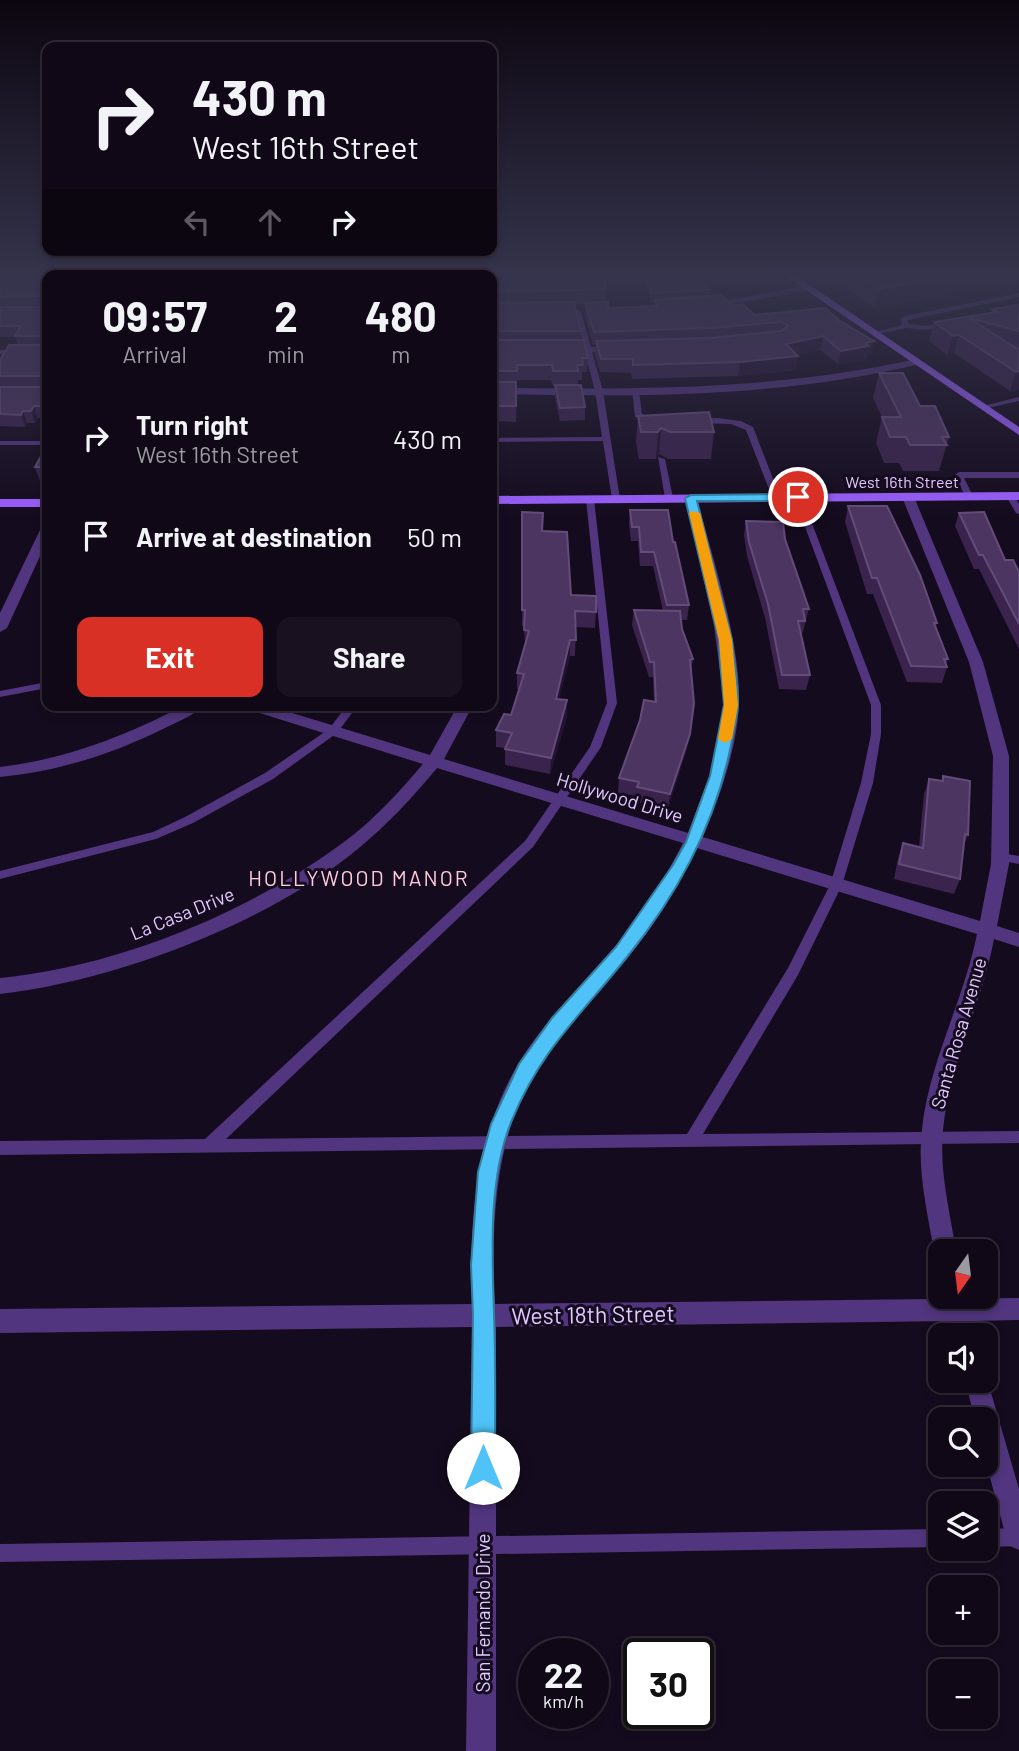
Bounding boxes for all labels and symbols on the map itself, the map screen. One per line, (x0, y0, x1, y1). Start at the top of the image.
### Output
pin (768, 467, 828, 527)
street label: West 16th Street (845, 472, 959, 491)
street label: Hollywood Drive (554, 767, 686, 827)
district label: HOLLYWOOD MANOR (248, 865, 470, 890)
street label: La Casa Drive (127, 882, 237, 944)
street label: Santa Rosa Avenue (925, 955, 991, 1111)
north arrow (928, 1239, 998, 1309)
street label: West 18th Street (511, 1299, 675, 1329)
position arrow (446, 1431, 520, 1505)
street label: San Fernando Drive (471, 1534, 494, 1692)
speed limit sign: 30 (623, 1638, 714, 1729)

